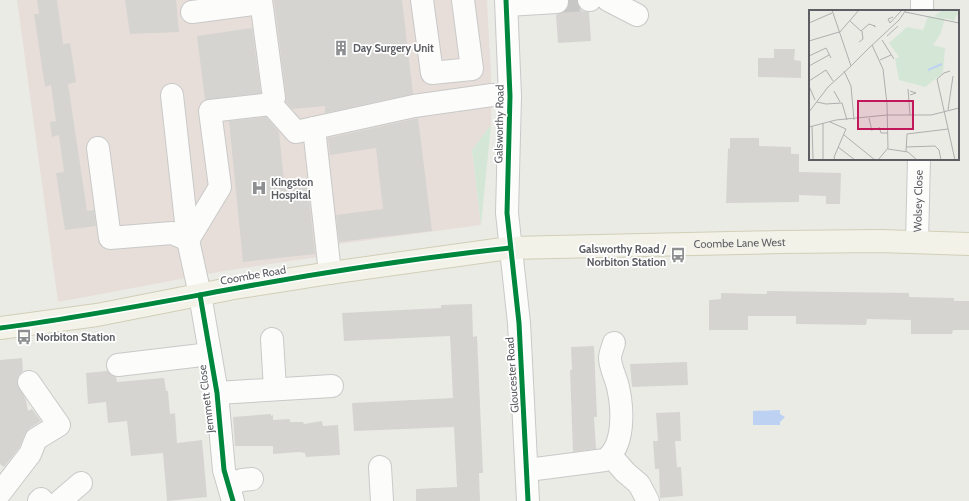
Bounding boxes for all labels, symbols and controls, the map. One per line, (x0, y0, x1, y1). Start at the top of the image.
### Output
inset map (809, 10, 959, 160)
building icon: Day Surgery Unit (332, 39, 350, 57)
place label: Day Surgery Unit (353, 41, 434, 55)
street label: Galsworthy Road (491, 85, 507, 163)
street label: Wolsey Close (910, 169, 926, 232)
place label: Kingston Hospital (271, 175, 313, 202)
hospital icon: Kingston Hospital (250, 179, 268, 197)
street label: Coombe Lane West (694, 235, 786, 251)
place label: Galsworthy Road / Norbiton Station (579, 242, 667, 269)
bus stop icon: Galsworthy Road / Norbiton Station (669, 246, 687, 264)
street label: Coombe Road (219, 262, 287, 288)
bus stop icon: Norbiton Station (15, 328, 33, 346)
place label: Norbiton Station (36, 330, 115, 344)
street label: Gloucester Road (502, 337, 522, 413)
street label: Jemmett Close (195, 364, 217, 435)

